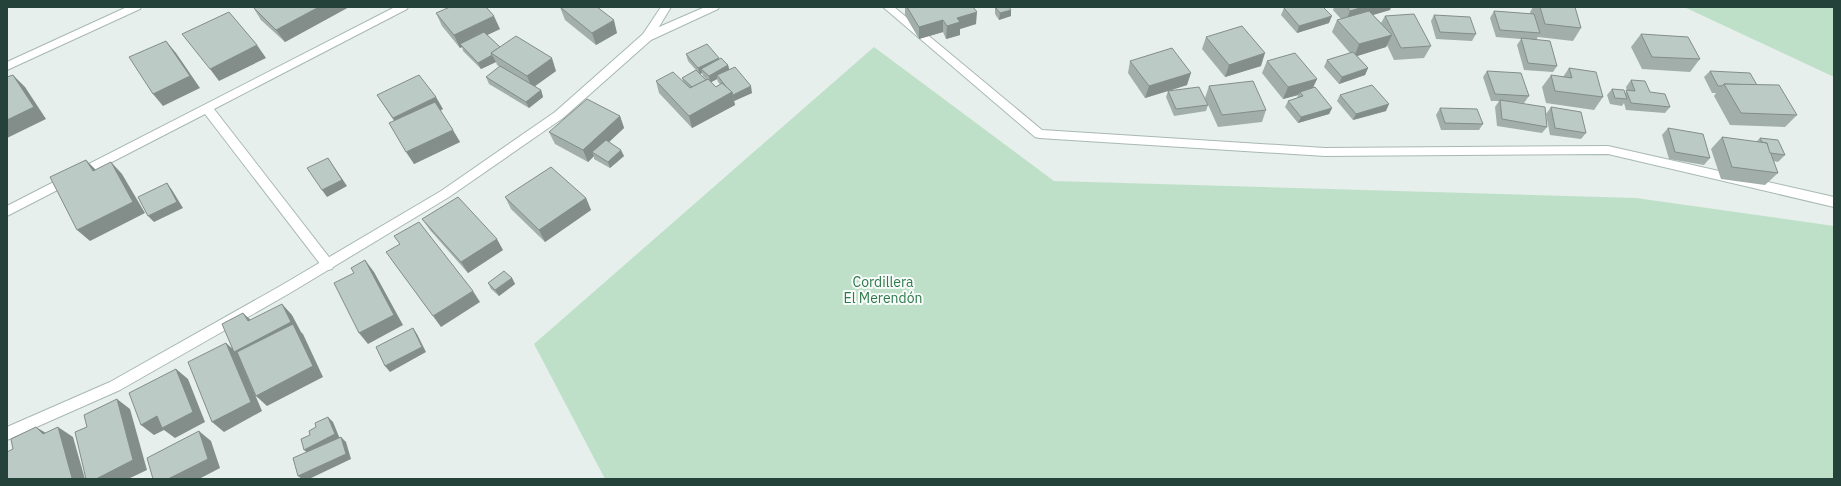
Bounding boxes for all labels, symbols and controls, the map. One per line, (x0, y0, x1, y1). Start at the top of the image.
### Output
park label: Cordillera El Merendón (844, 273, 922, 307)

